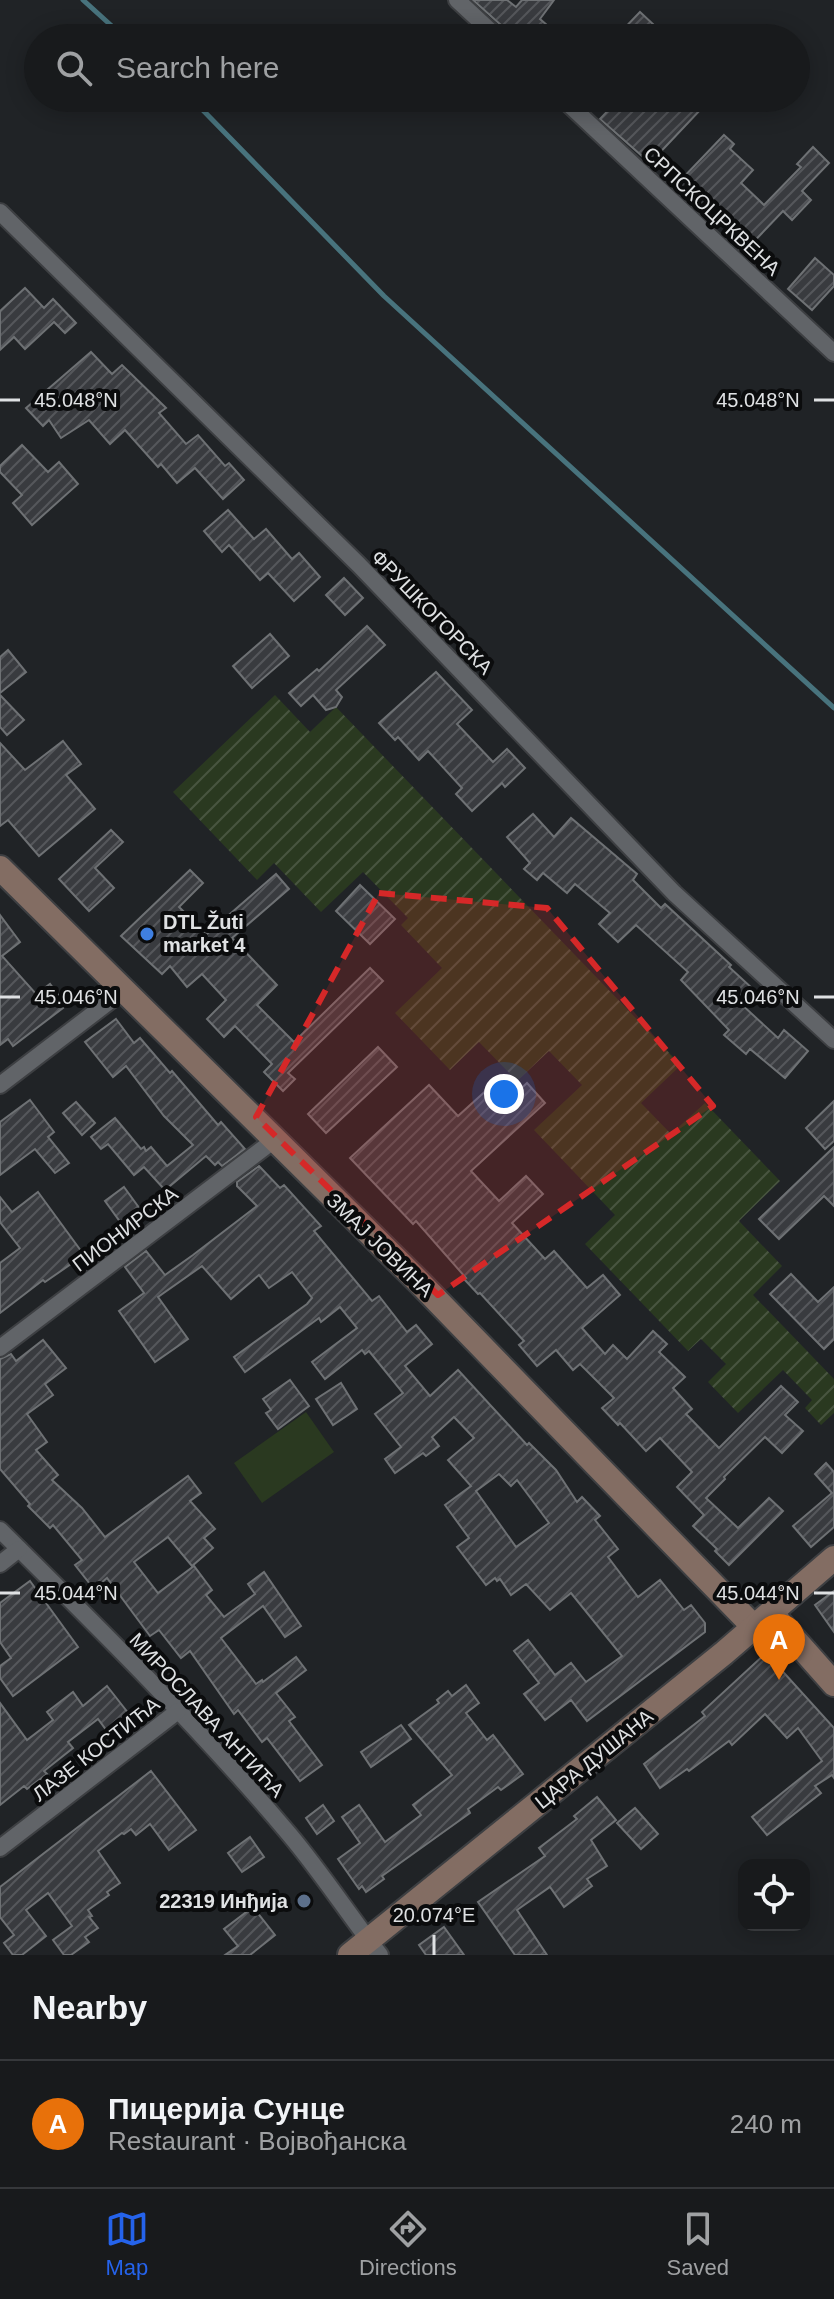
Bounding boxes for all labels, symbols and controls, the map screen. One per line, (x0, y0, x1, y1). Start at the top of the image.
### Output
search box (24, 24, 810, 112)
icon: search (52, 46, 96, 90)
text: Search here (116, 51, 279, 84)
street label: СРПСКОЦРКВЕНА (639, 142, 785, 280)
text: 45.048°N (34, 389, 118, 411)
text: 45.048°N (716, 389, 800, 411)
street label: ФРУШКОГОРСКА (367, 545, 497, 679)
place label: DTL Žuti market 4 (163, 910, 246, 956)
marker: DTL Žuti market 4 (138, 925, 156, 943)
text: 45.046°N (34, 986, 118, 1008)
text: 45.046°N (716, 986, 800, 1008)
your location (484, 1074, 524, 1114)
street label: ПИОНИРСКА (68, 1182, 182, 1276)
street label: ЗМАЈ ЈОВИНА (322, 1189, 438, 1302)
text: 45.044°N (34, 1582, 118, 1604)
text: 45.044°N (716, 1582, 800, 1604)
pin: A (753, 1614, 805, 1680)
street label: МИРОСЛАВА АНТИЋА (125, 1628, 289, 1802)
street label: ЛАЗЕ КОСТИЋА (28, 1692, 164, 1805)
street label: ЦАРА ДУШАНА (531, 1704, 658, 1813)
map controls (738, 1859, 810, 1931)
button: locate (738, 1859, 810, 1931)
place label: 22319 Инђија (159, 1890, 289, 1912)
marker: 22319 Инђија (295, 1892, 313, 1910)
text: 20.074°E (393, 1904, 475, 1926)
text: Nearby (32, 1988, 147, 2026)
text: Пицерија Сунце (108, 2092, 345, 2125)
text: A (49, 2109, 67, 2139)
text: 240 m (730, 2109, 802, 2139)
text: Restaurant · Војвођанска (108, 2126, 407, 2156)
tab: Map (105, 2207, 149, 2281)
tab: Directions (359, 2207, 457, 2281)
tab: Saved (667, 2207, 729, 2281)

